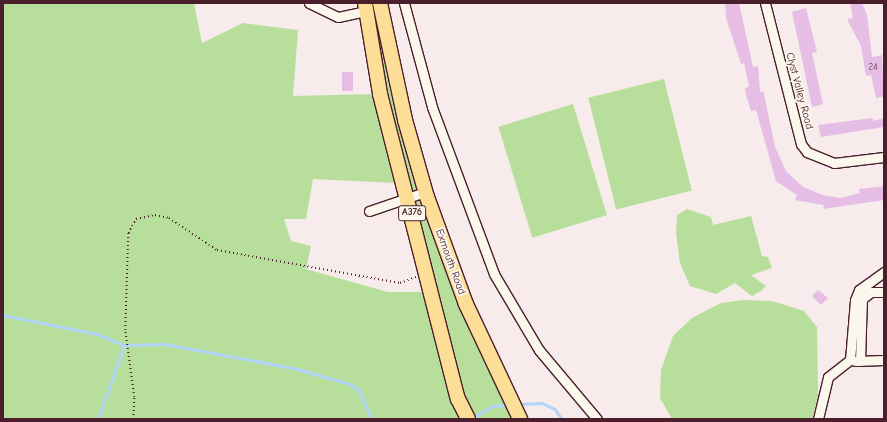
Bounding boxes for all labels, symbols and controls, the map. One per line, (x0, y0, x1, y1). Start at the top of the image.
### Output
street label: Clyst Valley Road (782, 51, 816, 131)
house number: 24 (868, 62, 878, 72)
road number: A376 (398, 205, 426, 221)
street label: Exmouth Road (432, 227, 468, 297)

